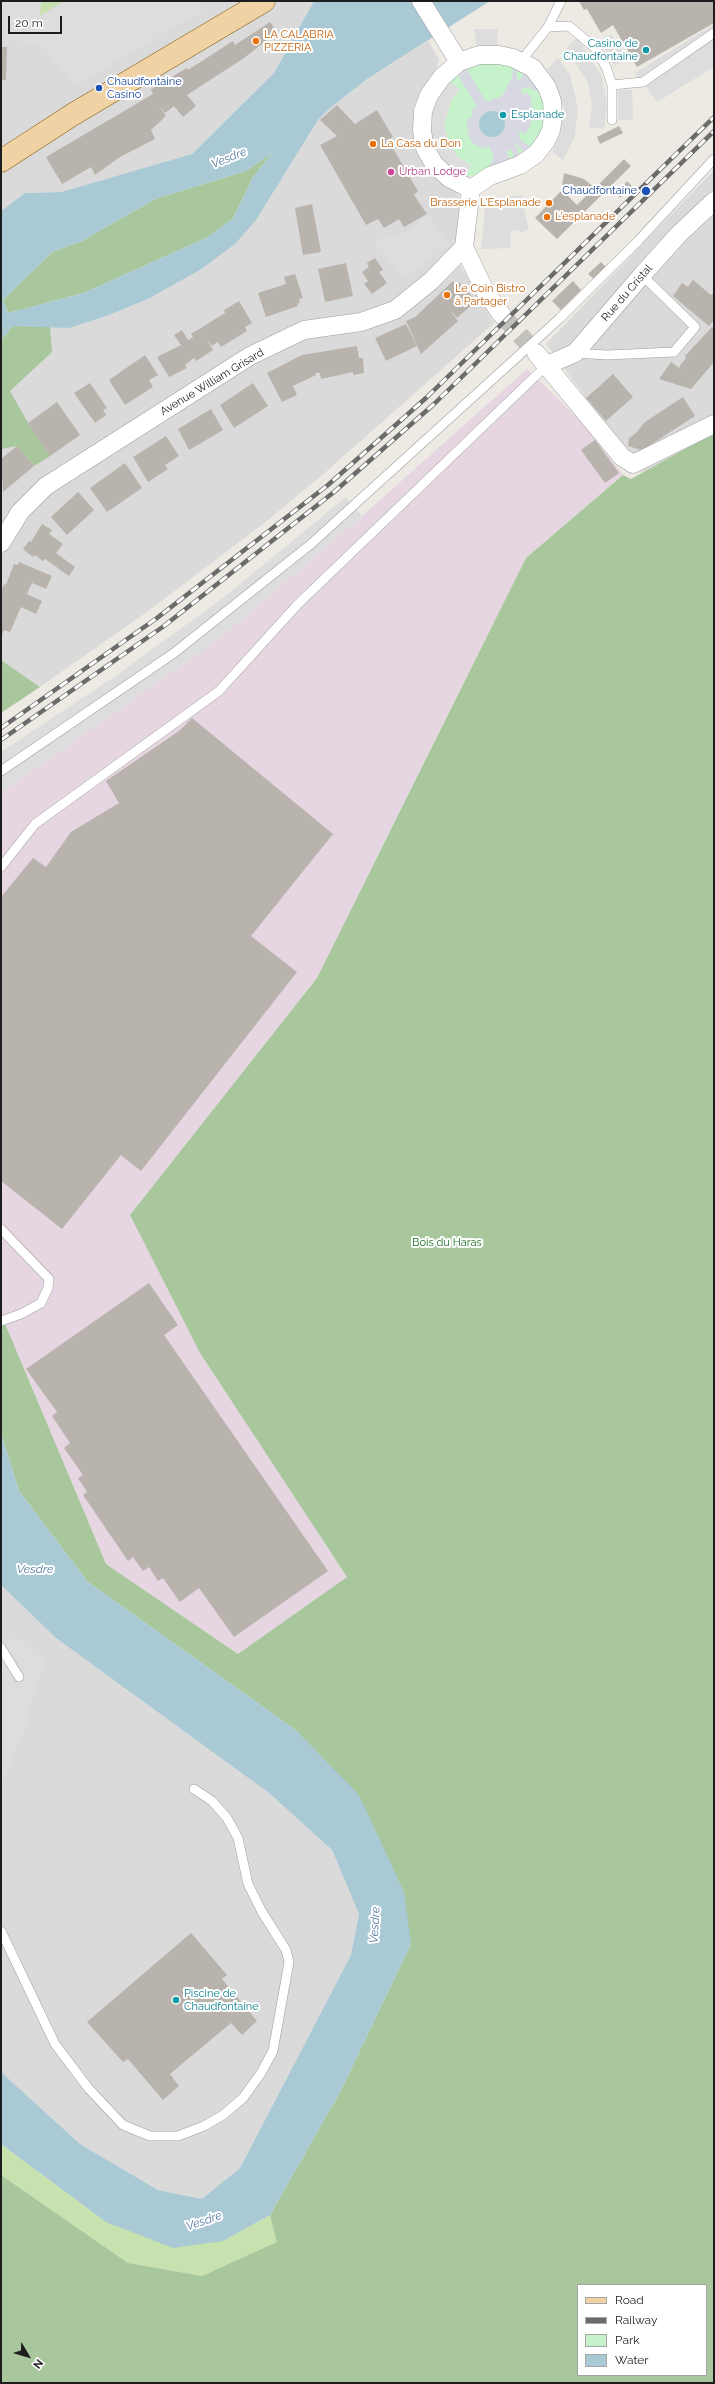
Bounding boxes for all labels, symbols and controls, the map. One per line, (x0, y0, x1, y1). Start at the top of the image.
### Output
scale bar (10, 8, 64, 34)
text: 20 m (15, 16, 43, 30)
place label: LA CALABRIA PIZZERIA (264, 28, 334, 54)
marker: LA CALABRIA PIZZERIA (251, 36, 261, 46)
place label: Casino de Chaudfontaine (563, 37, 638, 63)
marker: Casino de Chaudfontaine (641, 45, 651, 55)
place label: Chaudfontaine Casino (107, 75, 182, 101)
marker: Chaudfontaine Casino (94, 83, 104, 93)
place label: Esplanade (511, 108, 564, 122)
marker: Esplanade (498, 110, 508, 120)
place label: La Casa du Don (381, 137, 461, 151)
marker: La Casa du Don (368, 139, 378, 149)
water label: Vesdre (209, 144, 249, 172)
place label: Urban Lodge (399, 165, 466, 179)
marker: Urban Lodge (386, 167, 396, 177)
place label: Chaudfontaine (562, 184, 637, 198)
marker: Chaudfontaine (640, 185, 652, 197)
place label: Brasserie L'Esplanade (430, 196, 541, 210)
marker: Brasserie L'Esplanade (544, 198, 554, 208)
place label: L'esplanade (555, 210, 615, 224)
marker: L'esplanade (542, 212, 552, 222)
street label: Rue du Cristal (599, 262, 655, 324)
place label: Le Coin Bistro à Partager (455, 282, 525, 308)
marker: Le Coin Bistro à Partager (442, 290, 452, 300)
street label: Avenue William Grisard (158, 346, 266, 418)
park label: Bois du Haras (412, 1236, 482, 1250)
water label: Vesdre (17, 1562, 53, 1576)
water label: Vesdre (367, 1906, 383, 1944)
place label: Piscine de Chaudfontaine (184, 1987, 259, 2013)
marker: Piscine de Chaudfontaine (171, 1995, 181, 2005)
water label: Vesdre (184, 2208, 224, 2234)
legend (577, 2284, 707, 2376)
text: Road (615, 2293, 644, 2307)
text: Railway (615, 2313, 657, 2327)
text: Park (615, 2333, 640, 2347)
north arrow (8, 2336, 48, 2376)
text: Water (615, 2353, 649, 2367)
text: N (30, 2356, 46, 2371)

